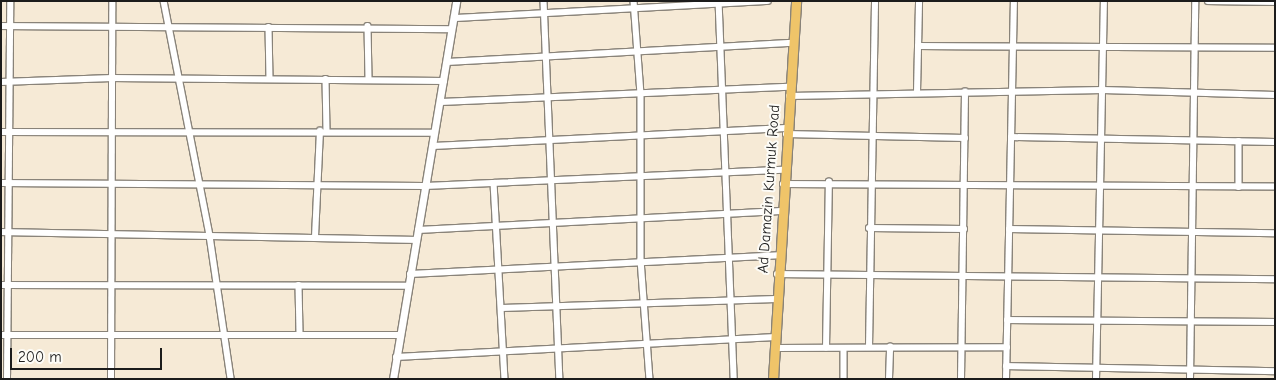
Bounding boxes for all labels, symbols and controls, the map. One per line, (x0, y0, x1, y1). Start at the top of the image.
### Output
street label: Ad Damazin Kurmuk Road (754, 104, 784, 274)
scale bar (12, 338, 165, 370)
text: 200 m (18, 348, 62, 366)

